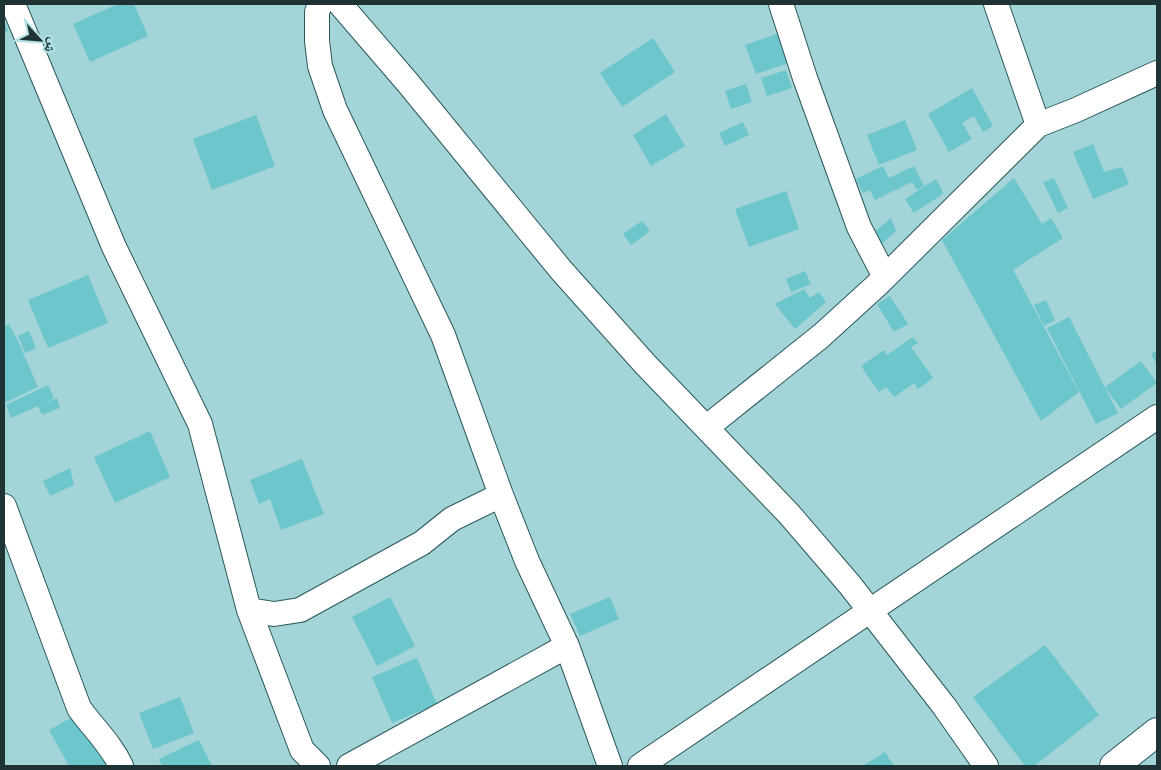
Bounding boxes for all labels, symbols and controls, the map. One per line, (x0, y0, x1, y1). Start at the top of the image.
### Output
north arrow (15, 15, 65, 65)
text: ش (40, 35, 62, 56)

